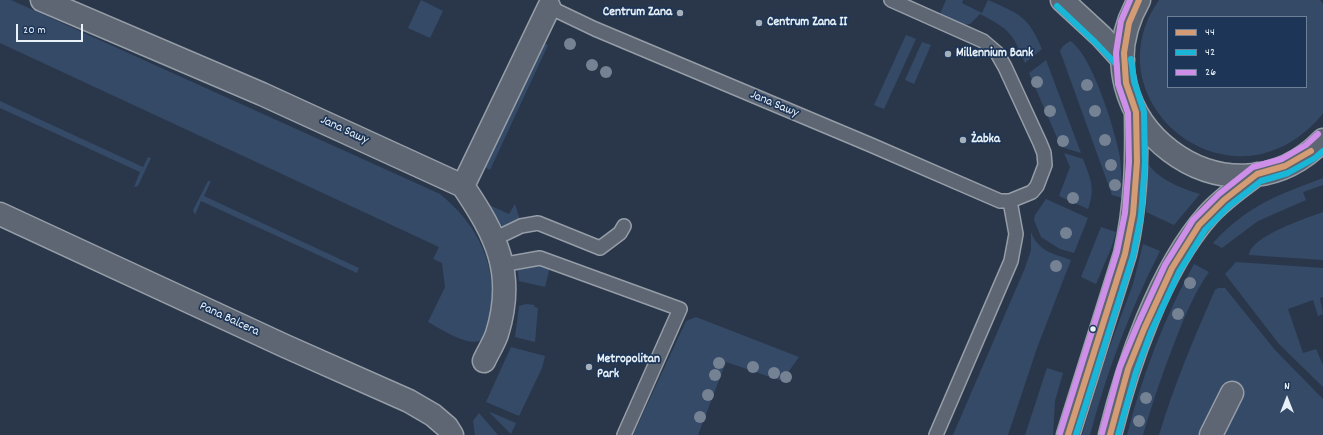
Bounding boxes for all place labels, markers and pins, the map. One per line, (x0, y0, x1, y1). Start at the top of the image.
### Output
place label: Centrum Zana (603, 5, 672, 21)
marker: Centrum Zana (675, 8, 685, 18)
place label: Centrum Zana II (767, 15, 847, 31)
marker: Centrum Zana II (754, 18, 764, 28)
place label: Millennium Bank (956, 46, 1033, 62)
marker: Millennium Bank (943, 49, 953, 59)
place label: Żabka (971, 132, 1000, 148)
marker: Żabka (958, 135, 968, 145)
unlabelled marker (1088, 324, 1098, 334)
place label: Metropolitan Park (597, 352, 660, 383)
marker: Metropolitan Park (584, 362, 594, 372)

